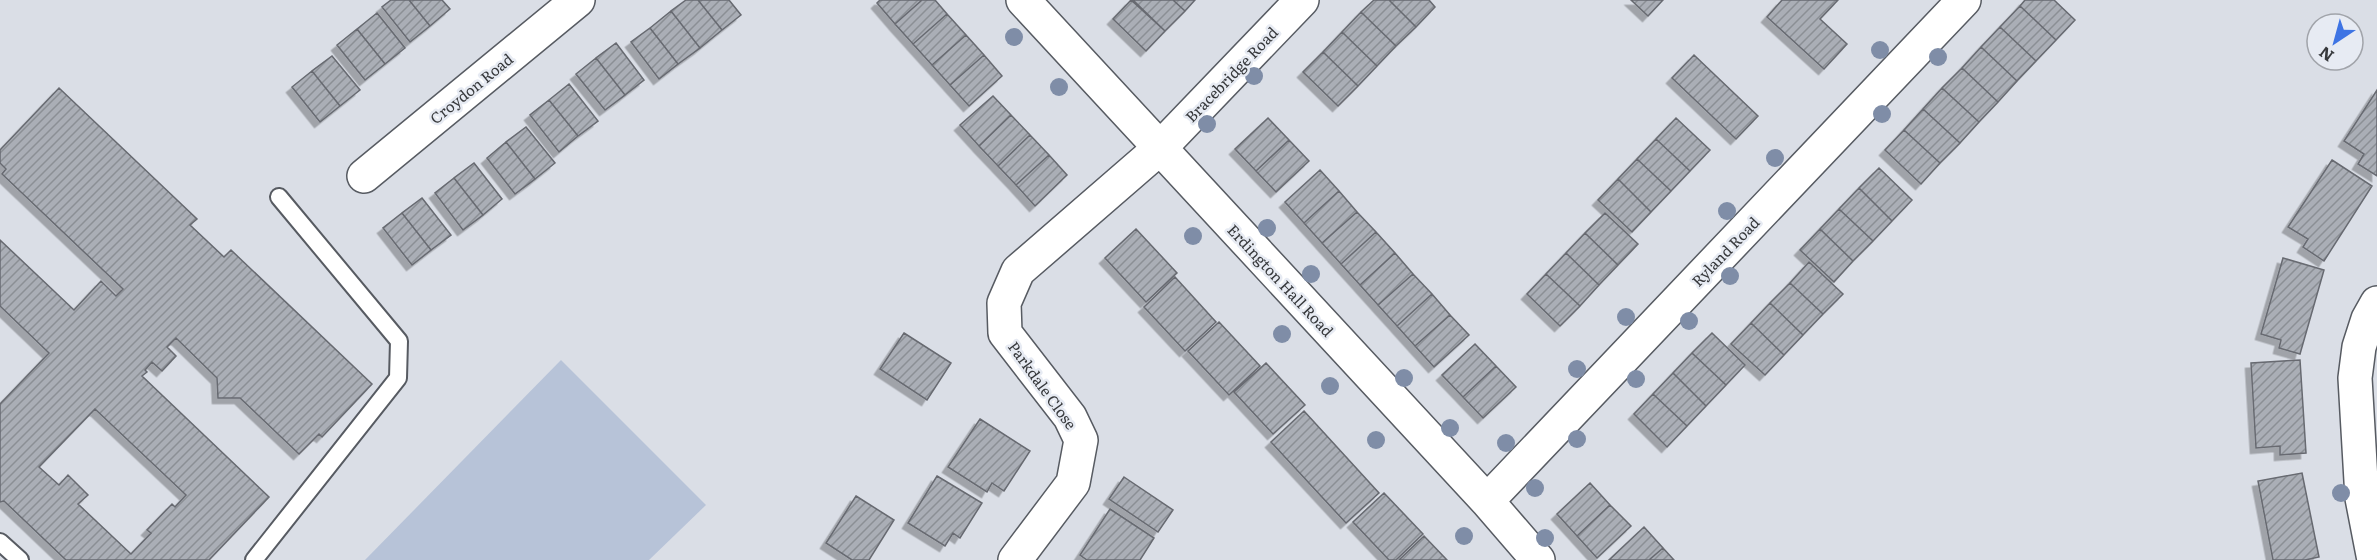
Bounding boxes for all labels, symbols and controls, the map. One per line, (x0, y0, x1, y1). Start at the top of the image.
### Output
north arrow (2305, 12, 2365, 72)
street label: Bracebridge Road (1179, 21, 1283, 127)
text: N (2313, 41, 2338, 69)
street label: Croydon Road (424, 47, 518, 129)
street label: Ryland Road (1686, 211, 1764, 291)
street label: Erdington Hall Road (1223, 219, 1339, 341)
street label: Parkdale Close (1003, 336, 1083, 434)

